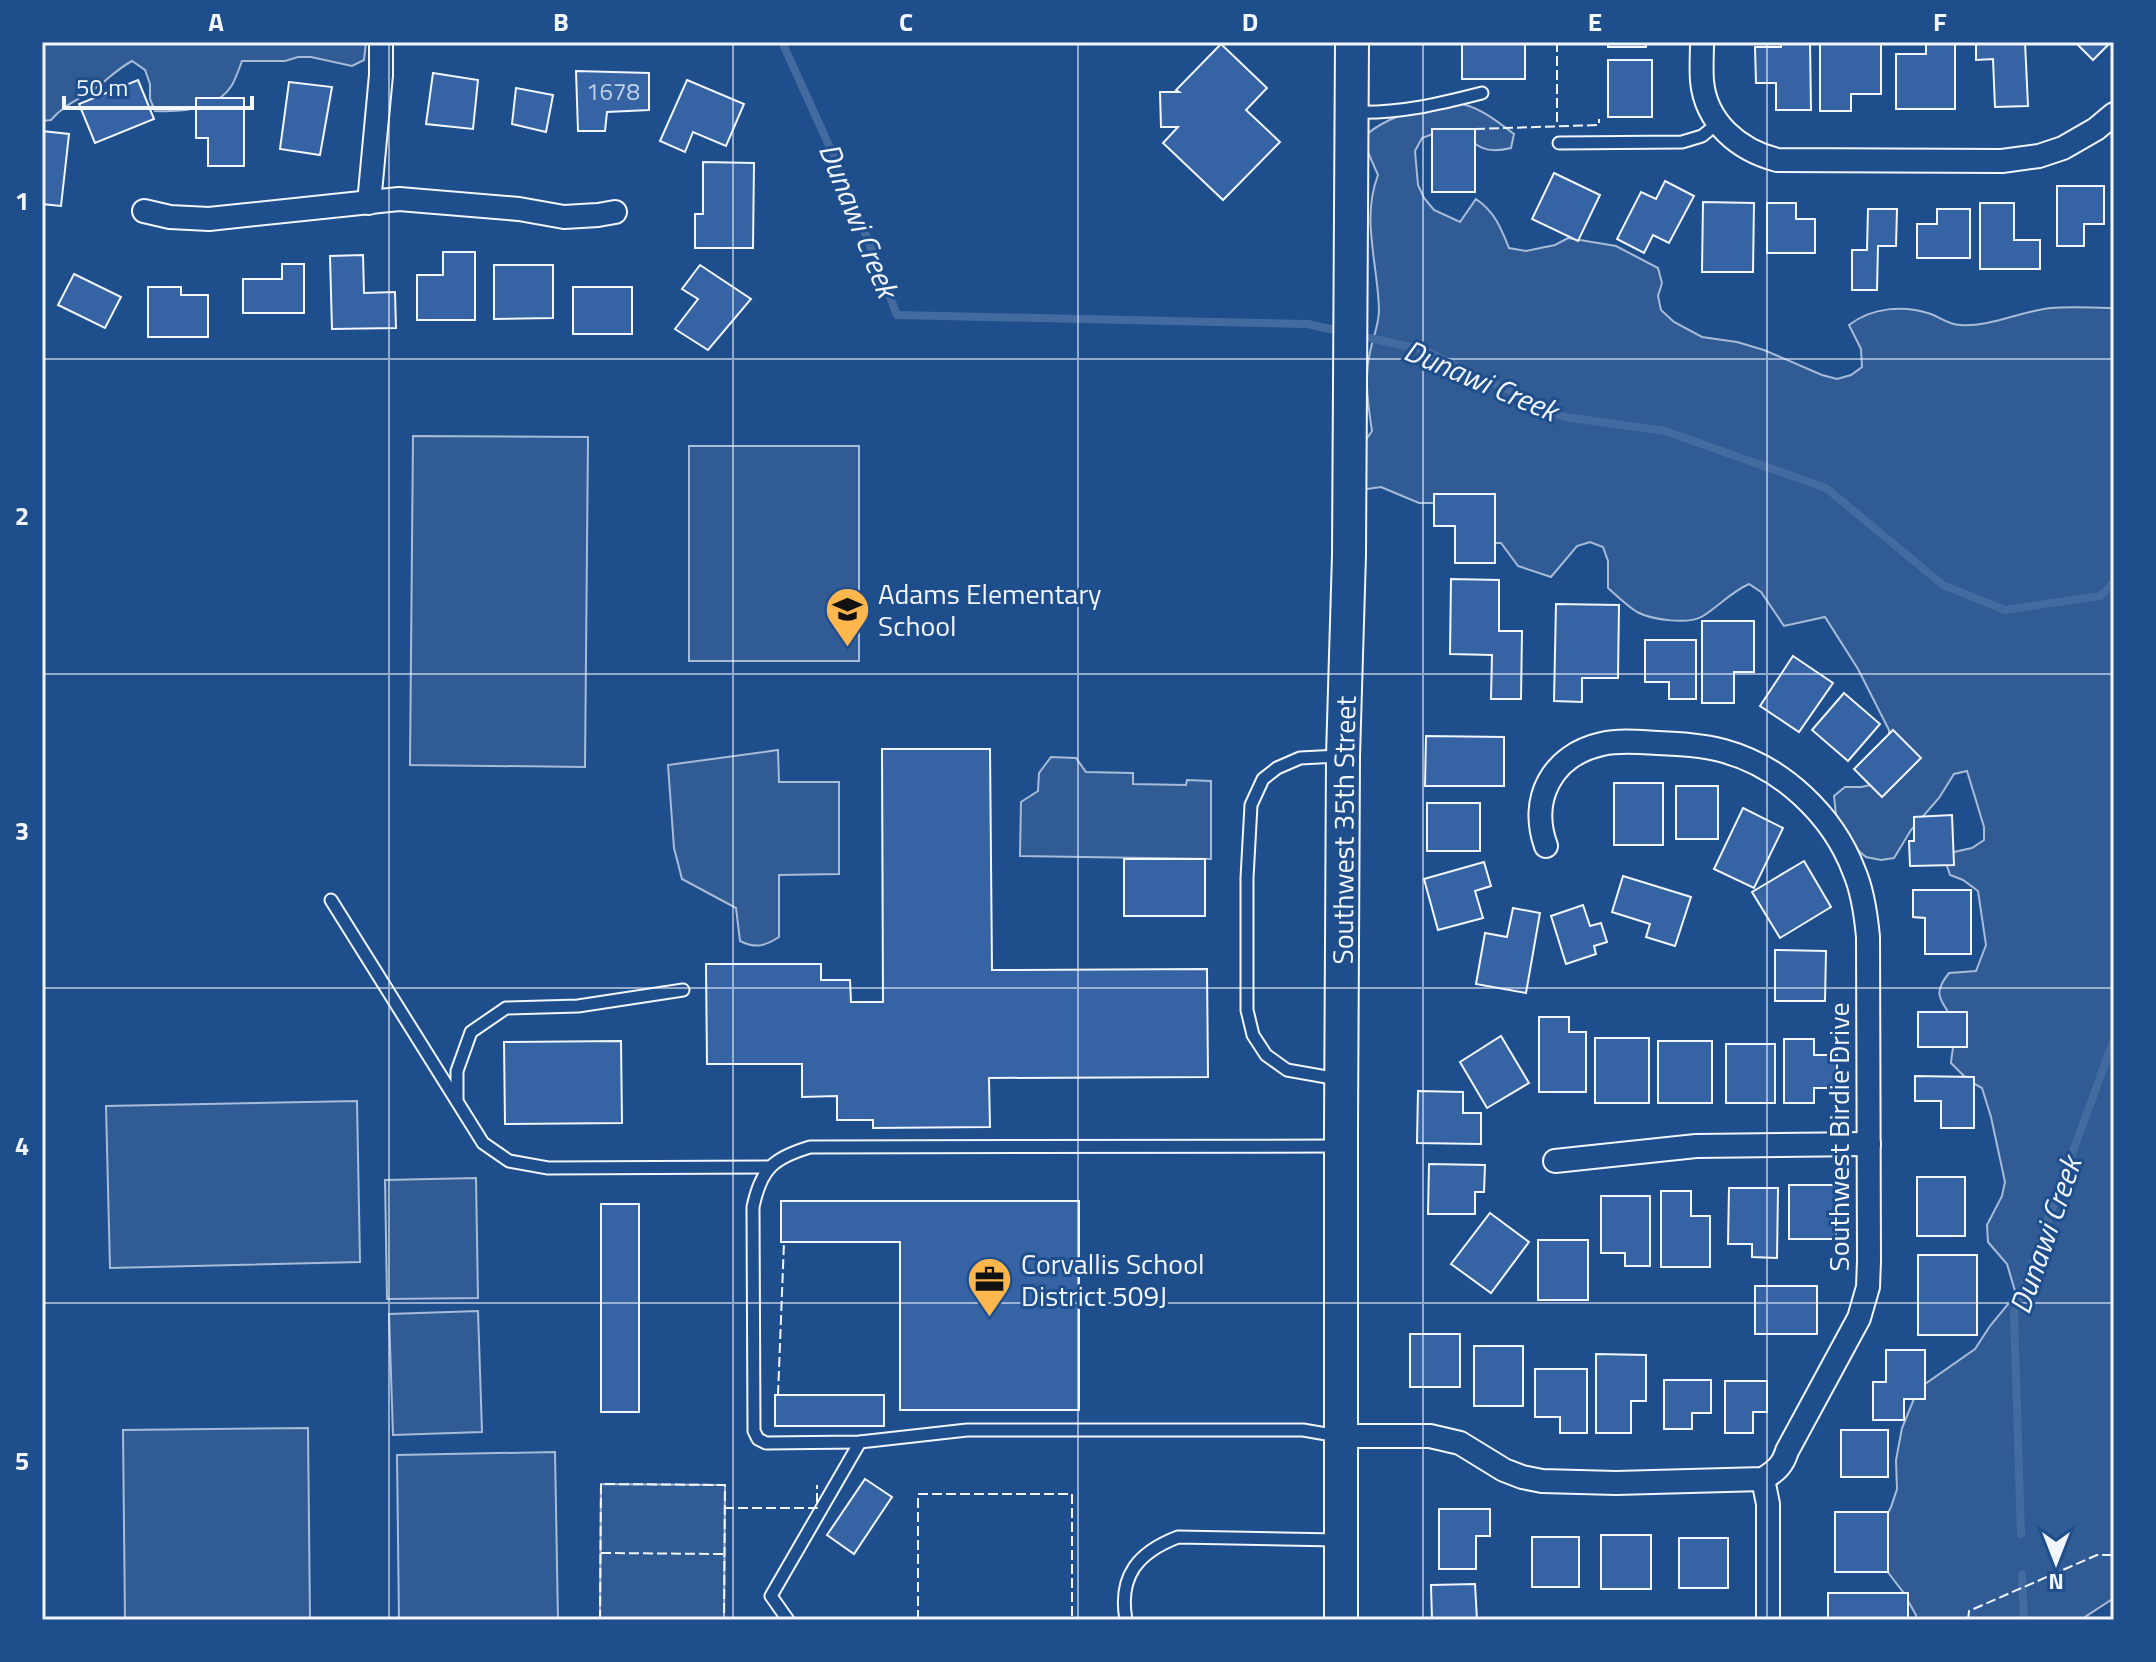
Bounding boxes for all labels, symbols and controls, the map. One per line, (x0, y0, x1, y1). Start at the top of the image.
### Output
text: A (208, 2, 224, 41)
text: B (553, 2, 569, 41)
text: C (899, 2, 913, 41)
text: D (1242, 2, 1258, 41)
text: E (1588, 2, 1602, 41)
text: F (1933, 2, 1947, 41)
scale bar (64, 60, 252, 110)
text: 50 m (76, 69, 128, 105)
house number: 1678 (586, 73, 640, 109)
water label: Dunawi Creek (807, 136, 912, 308)
text: 1 (15, 181, 29, 220)
water label: Dunawi Creek (1397, 327, 1568, 434)
text: 2 (15, 496, 29, 535)
place label: Adams Elementary School (878, 572, 1102, 647)
school or university icon: Adams Elementary School (823, 585, 871, 648)
street label: Southwest 35th Street (1320, 695, 1366, 964)
text: 3 (15, 811, 29, 850)
street label: Southwest Birdie Drive (1817, 1002, 1860, 1272)
text: 4 (15, 1126, 29, 1165)
water label: Dunawi Creek (1997, 1147, 2094, 1320)
place label: Corvallis School District 509J (1021, 1242, 1204, 1317)
office icon: Corvallis School District 509J (966, 1255, 1014, 1318)
text: 5 (15, 1441, 29, 1480)
north arrow (2016, 1522, 2096, 1602)
text: N (2048, 1565, 2064, 1599)

